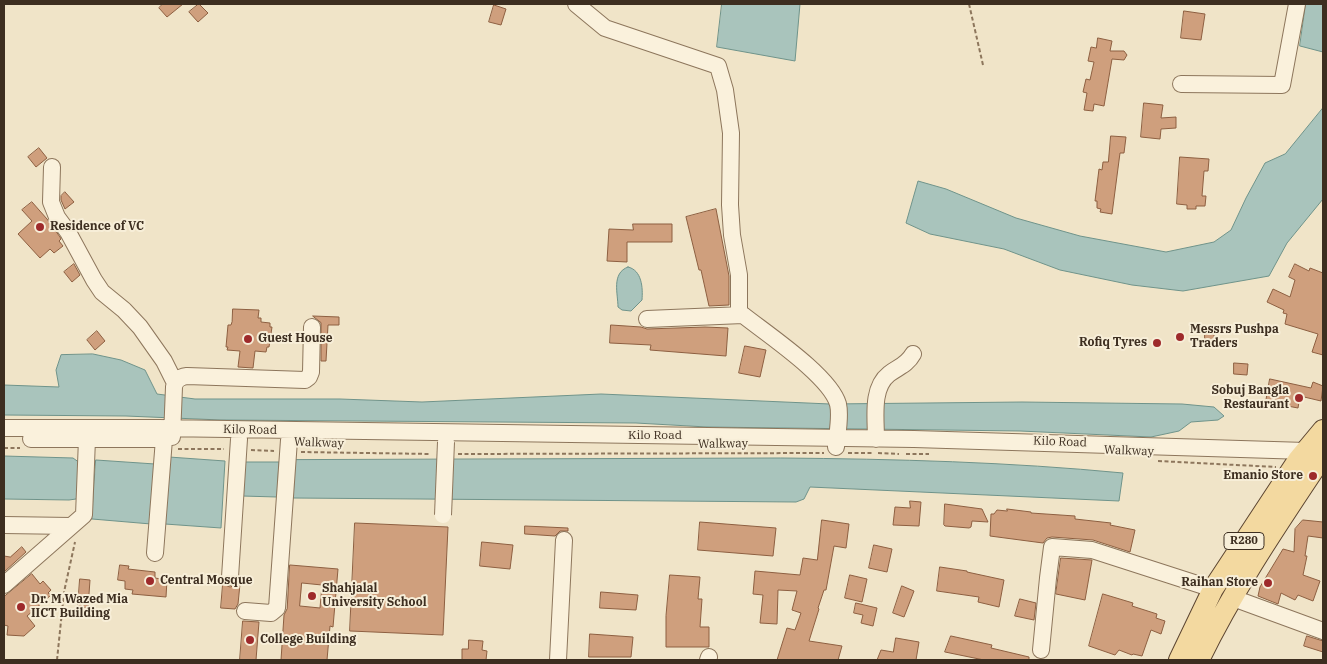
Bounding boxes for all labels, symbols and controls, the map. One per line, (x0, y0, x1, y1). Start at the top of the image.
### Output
place label: Residence of VC (50, 220, 144, 234)
marker: Residence of VC (34, 221, 46, 233)
place label: Messrs Pushpa Traders (1190, 323, 1279, 351)
marker: Messrs Pushpa Traders (1174, 331, 1186, 343)
place label: Guest House (258, 332, 333, 346)
marker: Guest House (242, 333, 254, 345)
place label: Rofiq Tyres (1079, 336, 1147, 350)
marker: Rofiq Tyres (1151, 337, 1163, 349)
place label: Sobuj Bangla Restaurant (1212, 384, 1289, 412)
marker: Sobuj Bangla Restaurant (1293, 392, 1305, 404)
street label: Kilo Road (223, 422, 277, 438)
street label: Kilo Road (628, 429, 682, 443)
street label: Kilo Road (1033, 434, 1087, 450)
street label: Walkway (294, 435, 344, 451)
street label: Walkway (698, 436, 748, 452)
street label: Walkway (1104, 443, 1154, 459)
place label: Emanio Store (1223, 469, 1303, 483)
marker: Emanio Store (1307, 470, 1319, 482)
road number: R280 (1224, 532, 1264, 550)
place label: Central Mosque (160, 574, 252, 588)
marker: Central Mosque (144, 575, 156, 587)
place label: Raihan Store (1181, 576, 1258, 590)
marker: Raihan Store (1262, 577, 1274, 589)
place label: Shahjalal University School (322, 582, 427, 610)
marker: Shahjalal University School (306, 590, 318, 602)
place label: Dr. M Wazed Mia IICT Building (31, 593, 128, 621)
marker: Dr. M Wazed Mia IICT Building (15, 601, 27, 613)
place label: College Building (260, 633, 356, 647)
marker: College Building (244, 634, 256, 646)

